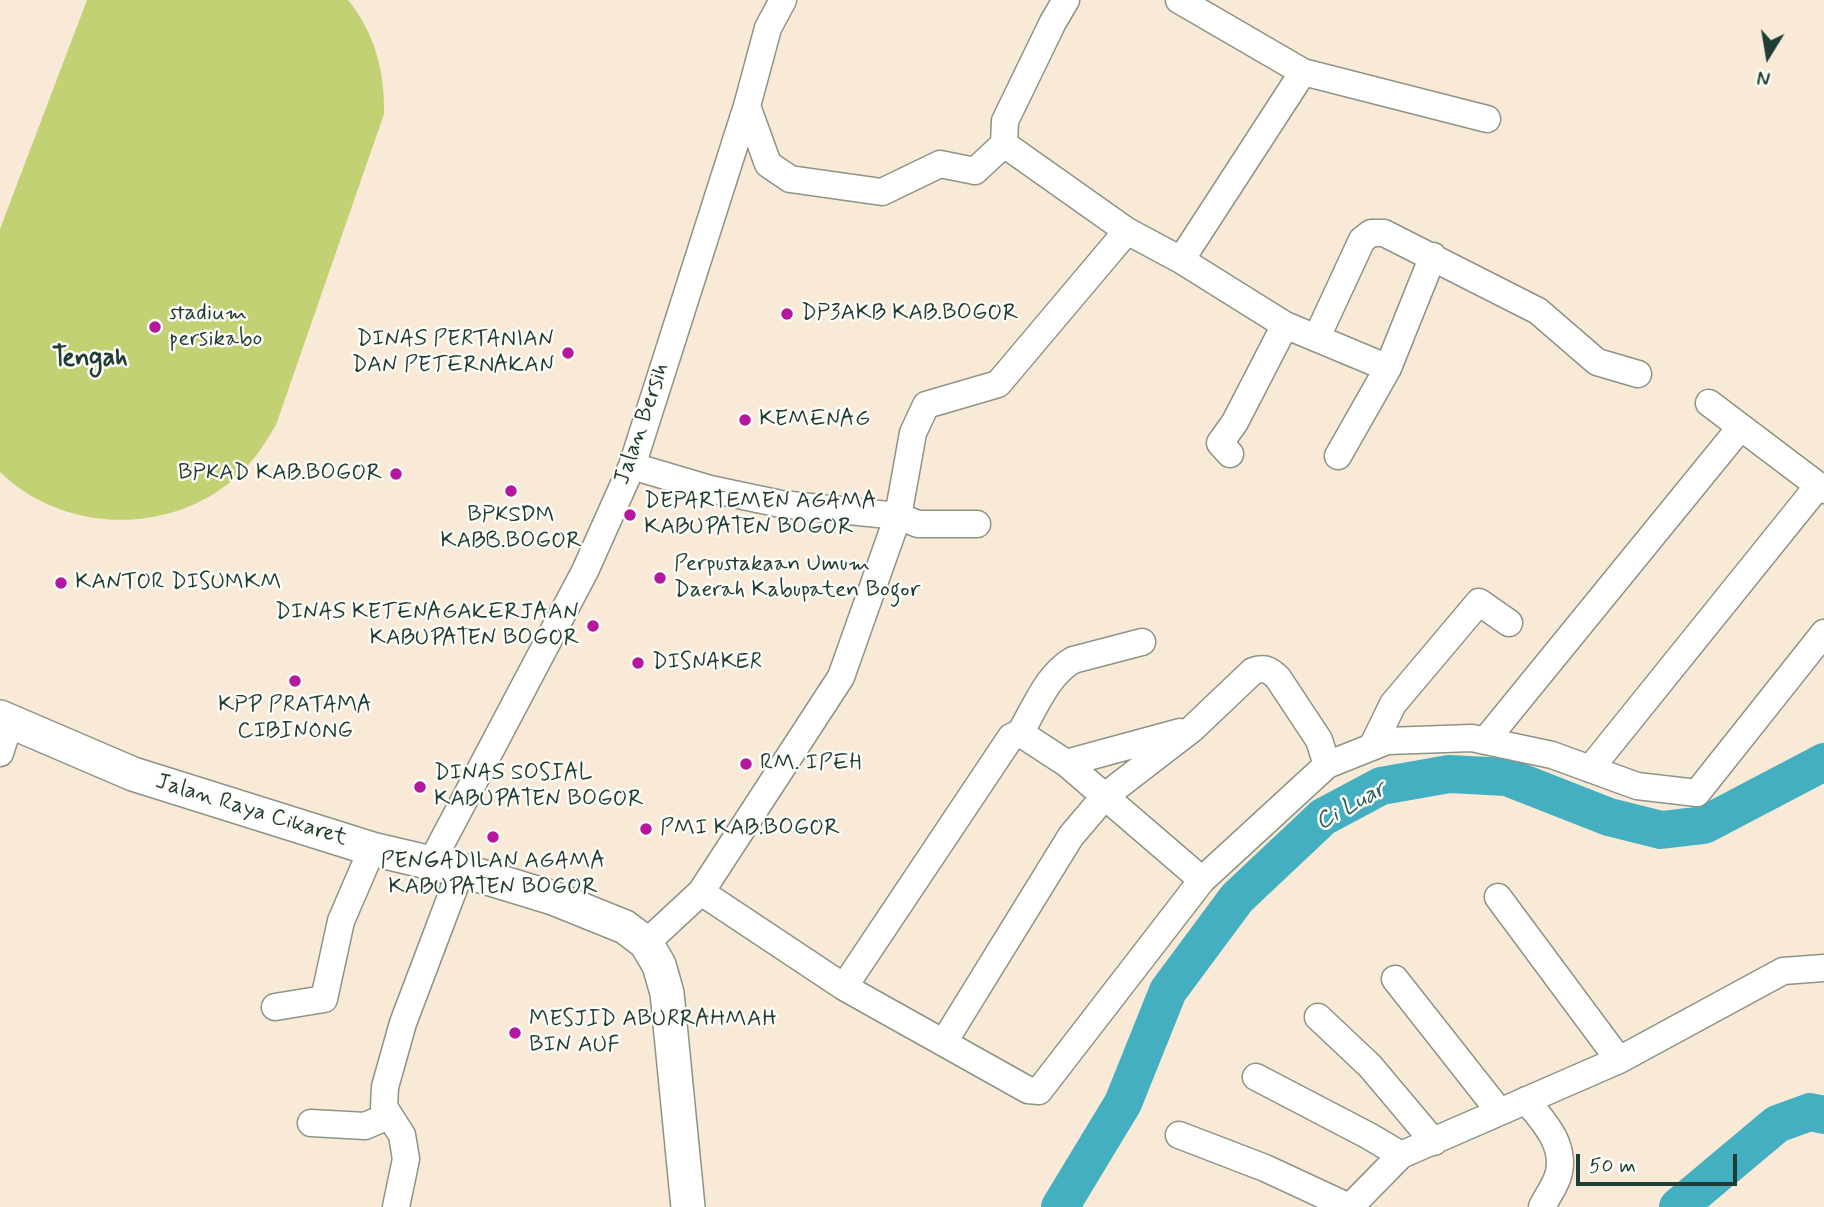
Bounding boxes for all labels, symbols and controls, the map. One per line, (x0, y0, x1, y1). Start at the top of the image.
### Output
north arrow (1733, 21, 1803, 91)
text: N (1755, 64, 1772, 91)
place label: stadium persikabo (169, 300, 262, 354)
place label: DP3AKB KAB.BOGOR (801, 300, 1018, 328)
marker: DP3AKB KAB.BOGOR (779, 306, 795, 322)
marker: stadium persikabo (147, 319, 163, 335)
place label: DINAS PERTANIAN DAN PETERNAKAN (352, 326, 554, 380)
district label: Tengah (52, 344, 128, 376)
marker: DINAS PERTANIAN DAN PETERNAKAN (560, 345, 576, 361)
street label: Jalan Bersih (609, 359, 677, 489)
place label: KEMENAG (759, 406, 870, 434)
marker: KEMENAG (737, 412, 753, 428)
place label: BPKAD KAB.BOGOR (178, 460, 382, 488)
marker: BPKAD KAB.BOGOR (388, 466, 404, 482)
marker: BPKSDM KABB.BOGOR (503, 483, 519, 499)
place label: DEPARTEMEN AGAMA KABUPATEN BOGOR (644, 488, 877, 542)
place label: BPKSDM KABB.BOGOR (440, 502, 582, 556)
marker: DEPARTEMEN AGAMA KABUPATEN BOGOR (622, 507, 638, 523)
place label: Perpustakaan Umum Daerah Kabupaten Bogor (674, 551, 920, 605)
place label: KANTOR DISUMKM (75, 569, 282, 597)
marker: Perpustakaan Umum Daerah Kabupaten Bogor (652, 570, 668, 586)
marker: KANTOR DISUMKM (53, 575, 69, 591)
place label: DINAS KETENAGAKERJAAN KABUPATEN BOGOR (275, 599, 579, 653)
marker: DINAS KETENAGAKERJAAN KABUPATEN BOGOR (585, 618, 601, 634)
place label: DISNAKER (652, 649, 762, 677)
marker: DISNAKER (630, 655, 646, 671)
marker: KPP PRATAMA CIBINONG (287, 673, 303, 689)
place label: KPP PRATAMA CIBINONG (218, 692, 372, 746)
place label: RM. IPEH (760, 750, 861, 778)
marker: RM. IPEH (738, 756, 754, 772)
place label: DINAS SOSIAL KABUPATEN BOGOR (434, 760, 643, 814)
street label: Jalan Raya Cikaret (152, 769, 350, 853)
water label: Ci Luar (1311, 776, 1391, 838)
marker: DINAS SOSIAL KABUPATEN BOGOR (412, 779, 428, 795)
place label: PMI KAB.BOGOR (660, 815, 840, 843)
marker: PMI KAB.BOGOR (638, 821, 654, 837)
marker: PENGADILAN AGAMA KABUPATEN BOGOR (485, 829, 501, 845)
place label: PENGADILAN AGAMA KABUPATEN BOGOR (381, 848, 605, 902)
place label: MESJID ABURRAHMAH BIN AUF (529, 1006, 777, 1060)
marker: MESJID ABURRAHMAH BIN AUF (507, 1025, 523, 1041)
scale bar (1579, 1140, 1740, 1184)
text: 50 m (1589, 1152, 1636, 1180)

